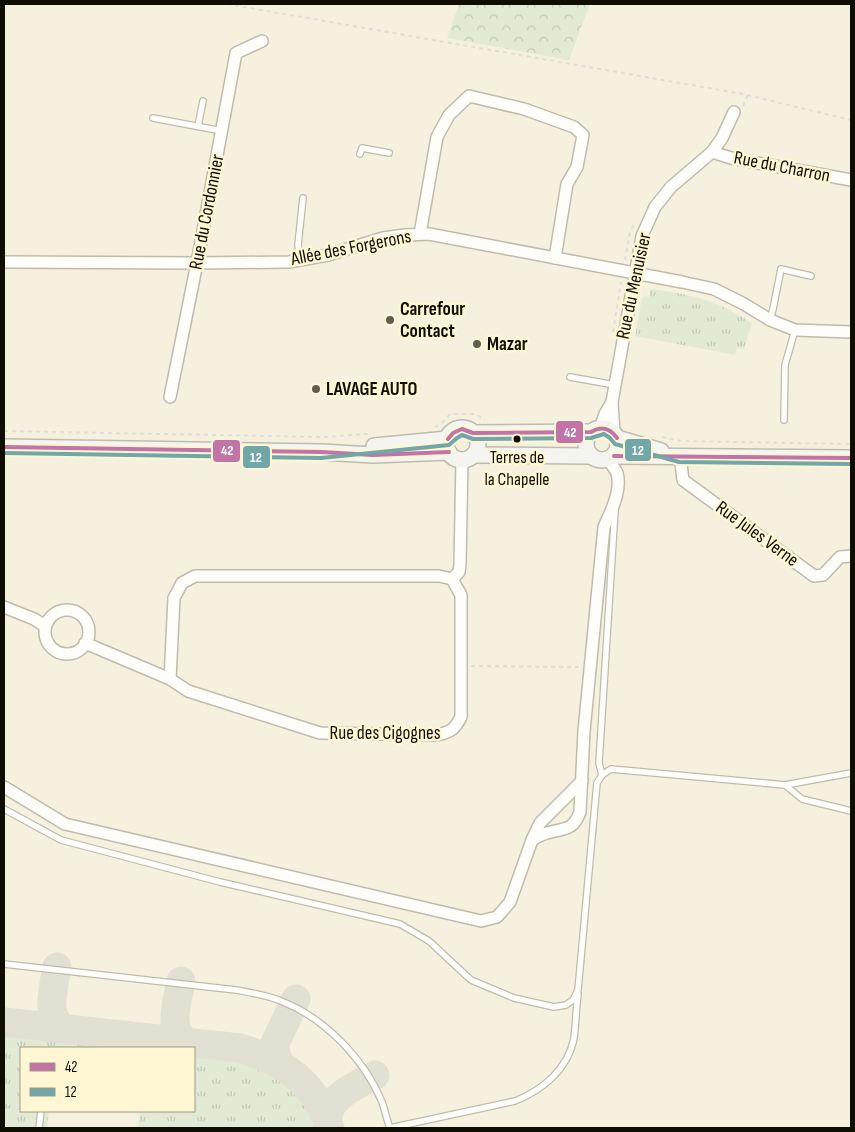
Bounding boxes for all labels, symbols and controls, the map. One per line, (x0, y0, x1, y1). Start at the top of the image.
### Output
street label: Rue du Charron (732, 146, 832, 188)
street label: Rue du Cordonnier (185, 152, 230, 272)
street label: Allée des Forgerons (288, 225, 413, 271)
street label: Rue du Menuisier (611, 230, 657, 341)
place label: Carrefour Contact (400, 298, 465, 343)
marker: Carrefour Contact (384, 314, 396, 326)
place label: Mazar (487, 333, 528, 356)
marker: Mazar (471, 338, 483, 350)
place label: LAVAGE AUTO (326, 378, 418, 401)
marker: LAVAGE AUTO (310, 383, 322, 395)
line badge: 42 (555, 420, 584, 444)
text: 42 (564, 424, 576, 441)
marker: Terres de la Chapelle (512, 434, 522, 444)
line badge: 12 (624, 438, 652, 462)
line badge: 42 (212, 439, 241, 463)
text: 42 (221, 442, 233, 459)
text: 12 (632, 442, 644, 459)
line badge: 12 (242, 445, 271, 469)
place label: Terres de la Chapelle (484, 447, 550, 490)
text: 12 (250, 449, 262, 466)
street label: Rue Jules Verne (711, 496, 803, 572)
street label: Rue des Cigognes (329, 722, 441, 745)
legend (20, 1047, 195, 1112)
text: 42 (65, 1058, 78, 1077)
text: 12 (65, 1083, 77, 1102)

